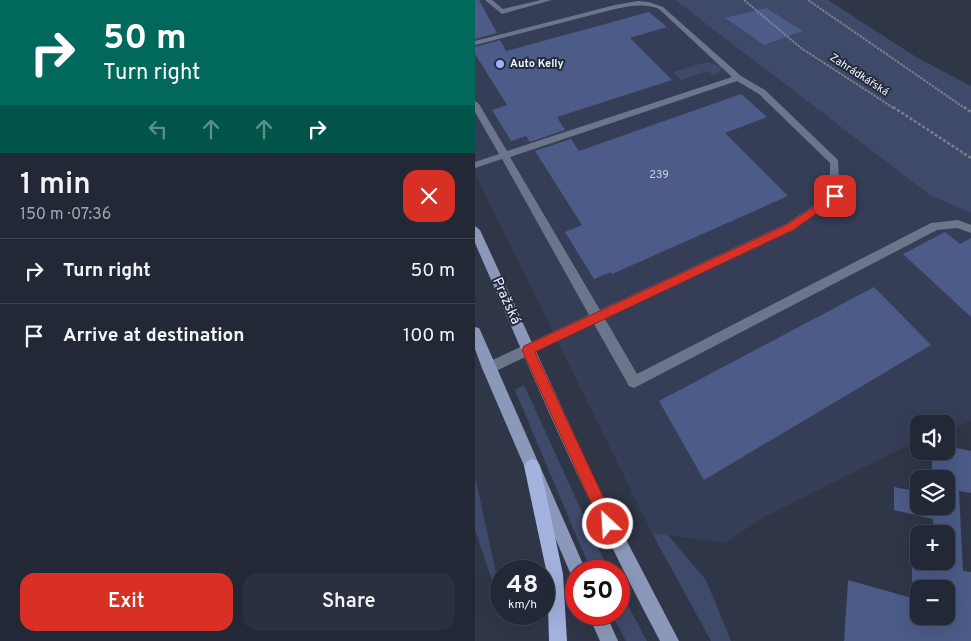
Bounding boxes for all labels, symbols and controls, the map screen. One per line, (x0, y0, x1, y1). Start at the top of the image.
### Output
text: 50 m (103, 17, 187, 61)
icon: right (20, 20, 85, 85)
street label: Zahrádkářská (827, 51, 891, 99)
place label: Auto Kelly (510, 57, 564, 71)
marker: Auto Kelly (494, 58, 506, 70)
text: Turn right (103, 60, 200, 87)
icon: left (144, 115, 172, 143)
icon: ahead (197, 115, 225, 143)
icon: ahead (250, 115, 278, 143)
icon: right (303, 115, 331, 143)
text: 1 min (20, 167, 91, 204)
house number: 239 (649, 168, 669, 182)
button: close (403, 170, 455, 222)
pin (814, 175, 856, 217)
icon: arrive (821, 182, 849, 210)
text: 150 m · 07:36 (20, 205, 111, 225)
icon: right (20, 257, 48, 285)
text: Turn right (63, 259, 151, 283)
text: 50 m (410, 259, 455, 283)
street label: Pražská (488, 275, 524, 327)
icon: arrive (20, 322, 48, 350)
text: Arrive at destination (63, 324, 244, 348)
text: 100 m (403, 324, 455, 348)
map controls (910, 415, 955, 625)
button: sound (910, 415, 955, 460)
button: layers (910, 470, 955, 515)
position arrow (581, 497, 633, 549)
button: + (910, 525, 955, 570)
speed limit sign: 50 (565, 560, 630, 625)
text: 48 (507, 570, 538, 602)
button: Exit (20, 573, 233, 631)
button: Share (243, 573, 455, 631)
button: − (910, 580, 955, 625)
text: km/h (508, 597, 537, 613)

